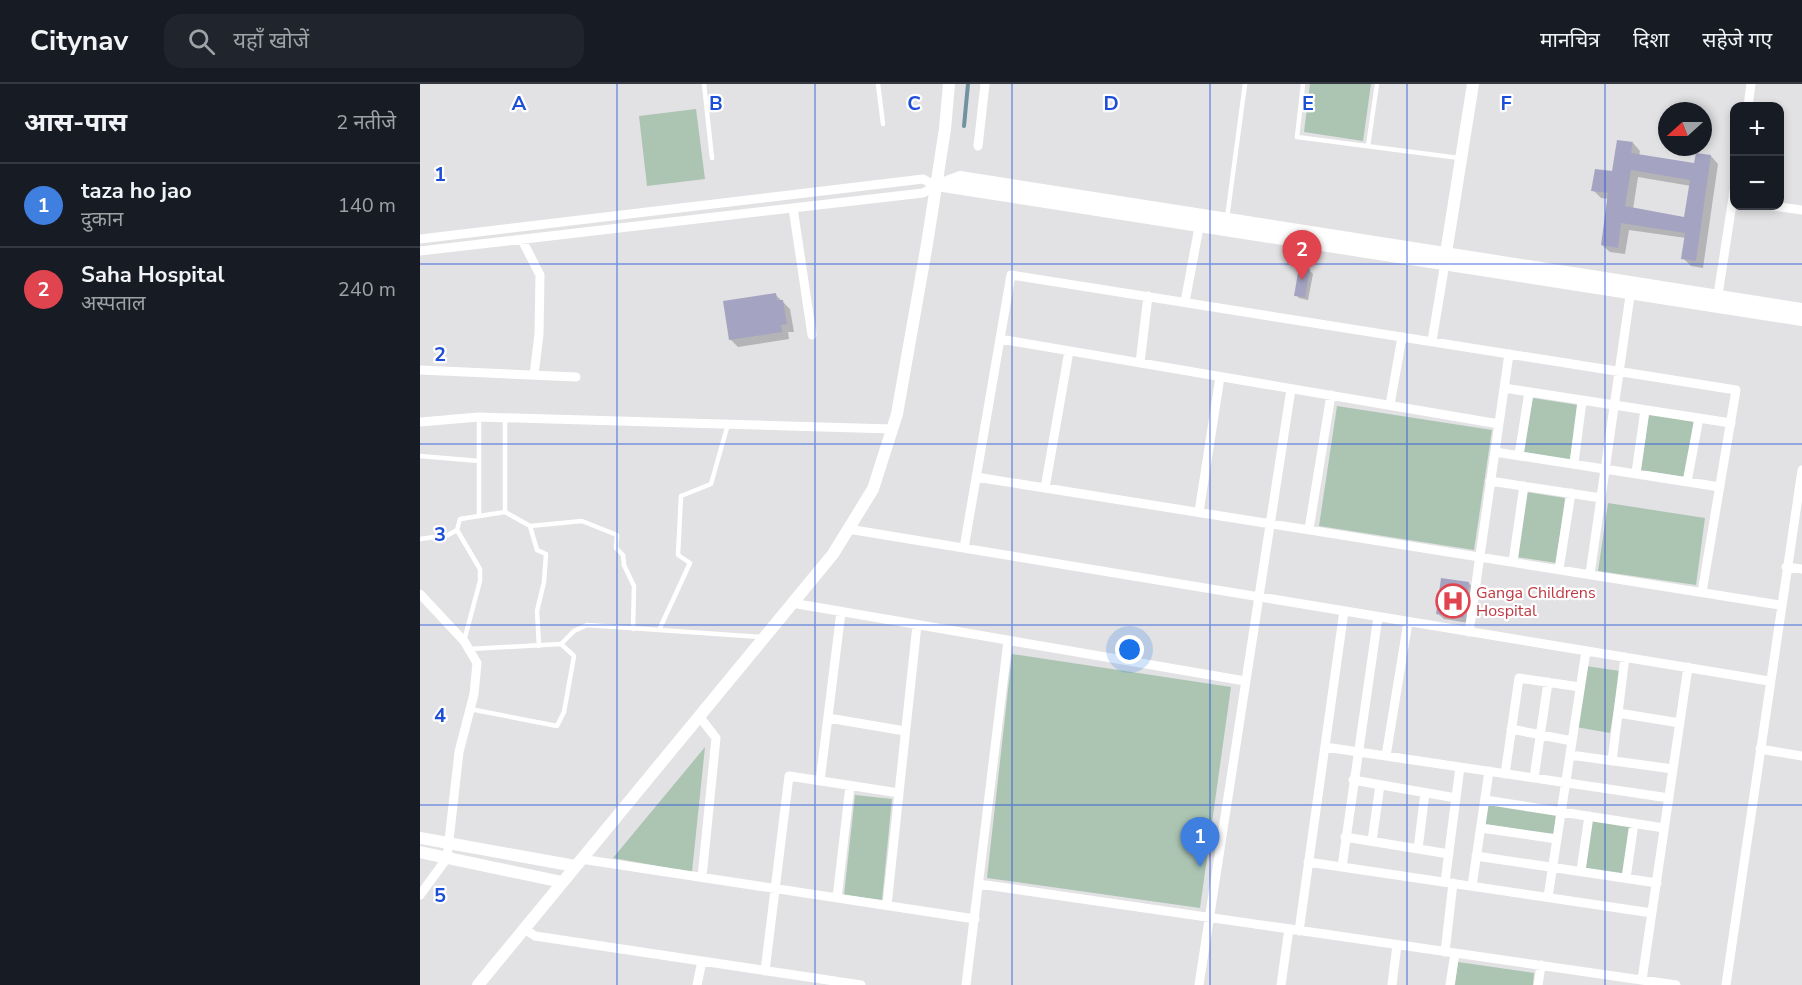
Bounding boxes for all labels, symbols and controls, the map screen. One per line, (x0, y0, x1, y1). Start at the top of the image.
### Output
search box (164, 14, 584, 68)
text: Citynav (30, 22, 128, 60)
icon: search (185, 25, 218, 58)
text: यहाँ खोजें (233, 26, 309, 56)
text: मानचित्र (1540, 26, 1600, 54)
text: दिशा (1633, 26, 1669, 54)
text: सहेजे गए (1702, 26, 1772, 54)
text: A (512, 90, 527, 117)
text: B (709, 90, 723, 117)
text: C (907, 90, 921, 117)
text: D (1103, 90, 1119, 117)
text: E (1302, 90, 1314, 117)
text: F (1500, 90, 1512, 117)
north arrow (1658, 102, 1712, 156)
map controls (1730, 102, 1784, 210)
button: + (1730, 102, 1784, 156)
text: आस-पास (24, 105, 127, 140)
text: 2 नतीजे (336, 109, 396, 136)
button: − (1730, 156, 1784, 210)
text: 1 (434, 161, 446, 188)
text: taza ho jao (81, 176, 192, 206)
text: 1 (38, 192, 50, 219)
text: 140 m (338, 192, 396, 219)
text: दुकान (81, 206, 123, 233)
pin: 2 (1282, 230, 1322, 280)
text: Saha Hospital (81, 260, 225, 290)
text: 2 (38, 276, 50, 303)
text: 240 m (338, 276, 396, 303)
text: अस्पताल (81, 290, 146, 317)
text: 2 (434, 341, 446, 368)
text: 3 (434, 521, 446, 548)
place label: Ganga Childrens Hospital (1476, 582, 1596, 622)
hospital icon: Ganga Childrens Hospital (1435, 583, 1471, 619)
your location (1115, 635, 1144, 664)
text: 4 (434, 702, 446, 729)
pin: 1 (1180, 818, 1220, 867)
text: 5 (434, 882, 446, 909)

